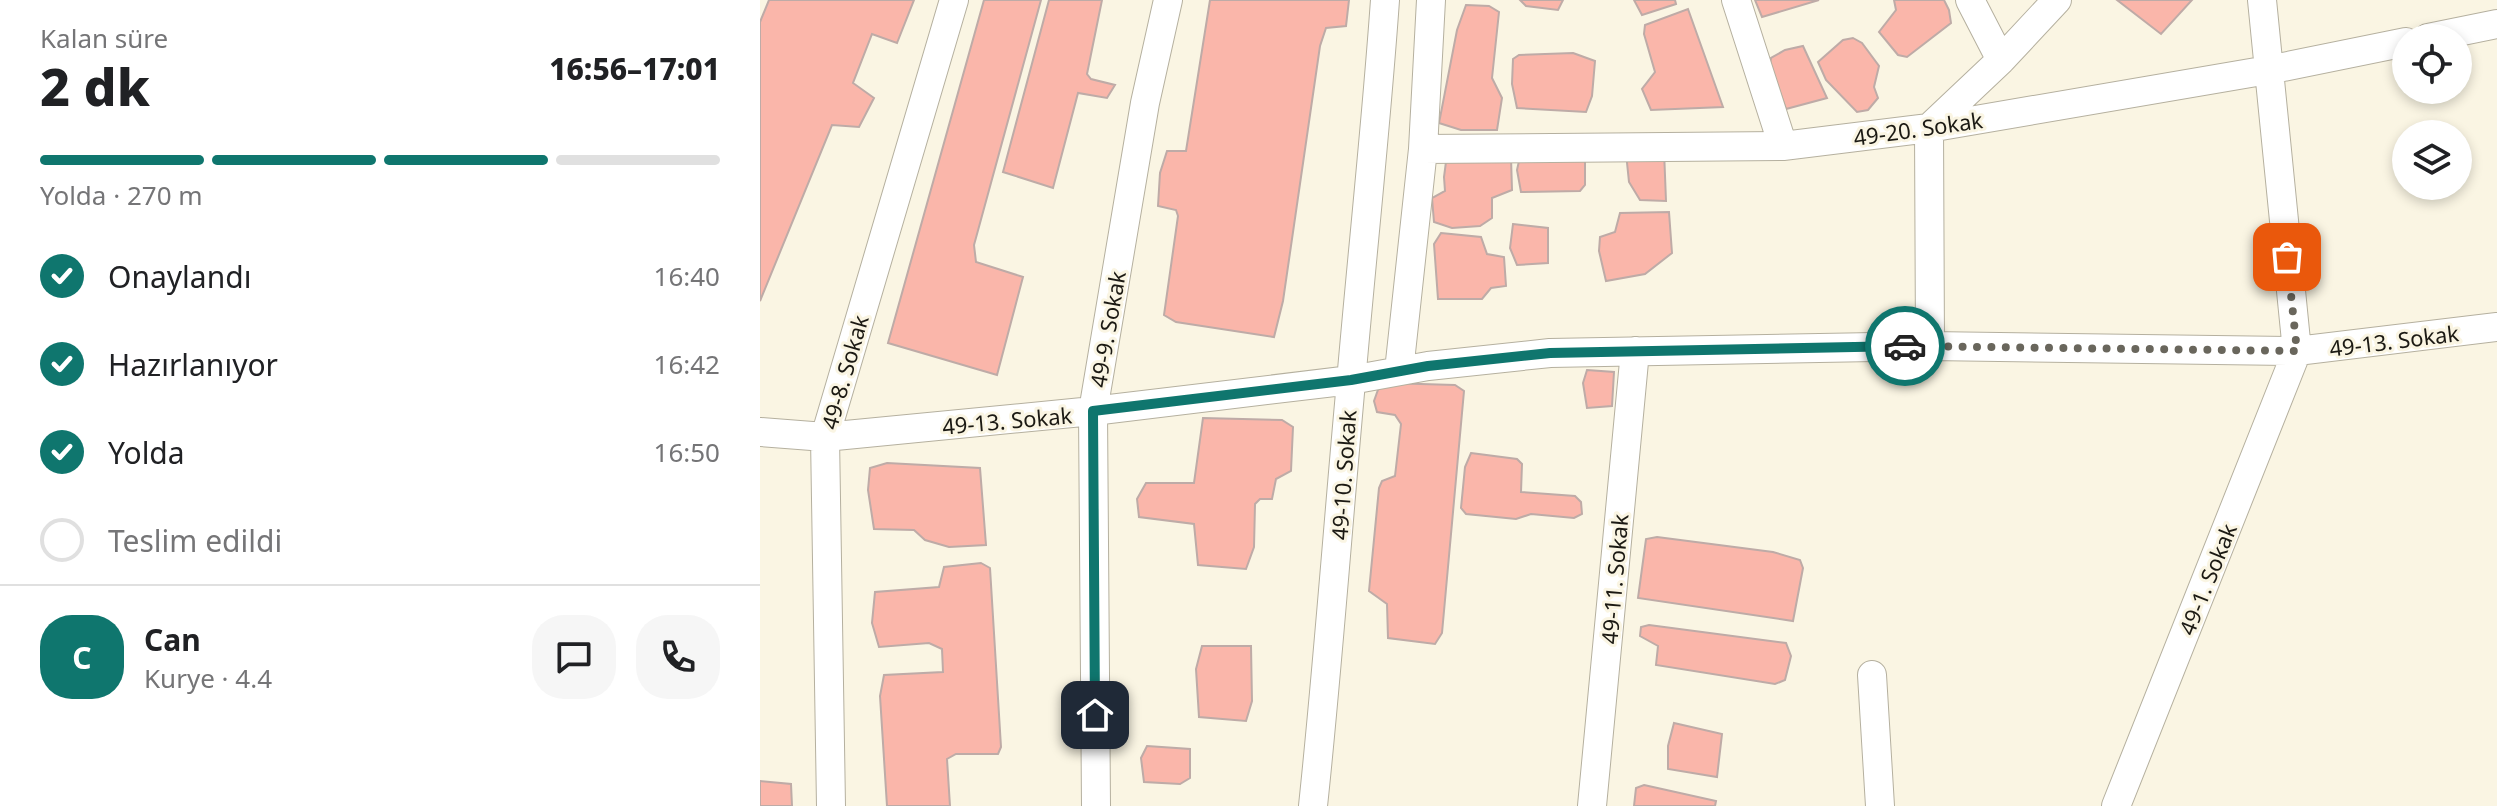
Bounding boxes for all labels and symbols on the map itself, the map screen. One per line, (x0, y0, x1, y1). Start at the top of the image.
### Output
street label: 49-20. Sokak (1851, 104, 1985, 152)
pin (2253, 223, 2321, 291)
street label: 49-9. Sokak (1082, 268, 1132, 390)
courier (1865, 306, 1945, 386)
street label: 49-8. Sokak (813, 311, 875, 433)
street label: 49-13. Sokak (2328, 317, 2461, 363)
street label: 49-13. Sokak (941, 399, 1073, 441)
street label: 49-10. Sokak (1323, 409, 1363, 541)
street label: 49-11. Sokak (1593, 513, 1635, 645)
street label: 49-1. Sokak (2171, 519, 2243, 639)
pin (1061, 681, 1129, 749)

